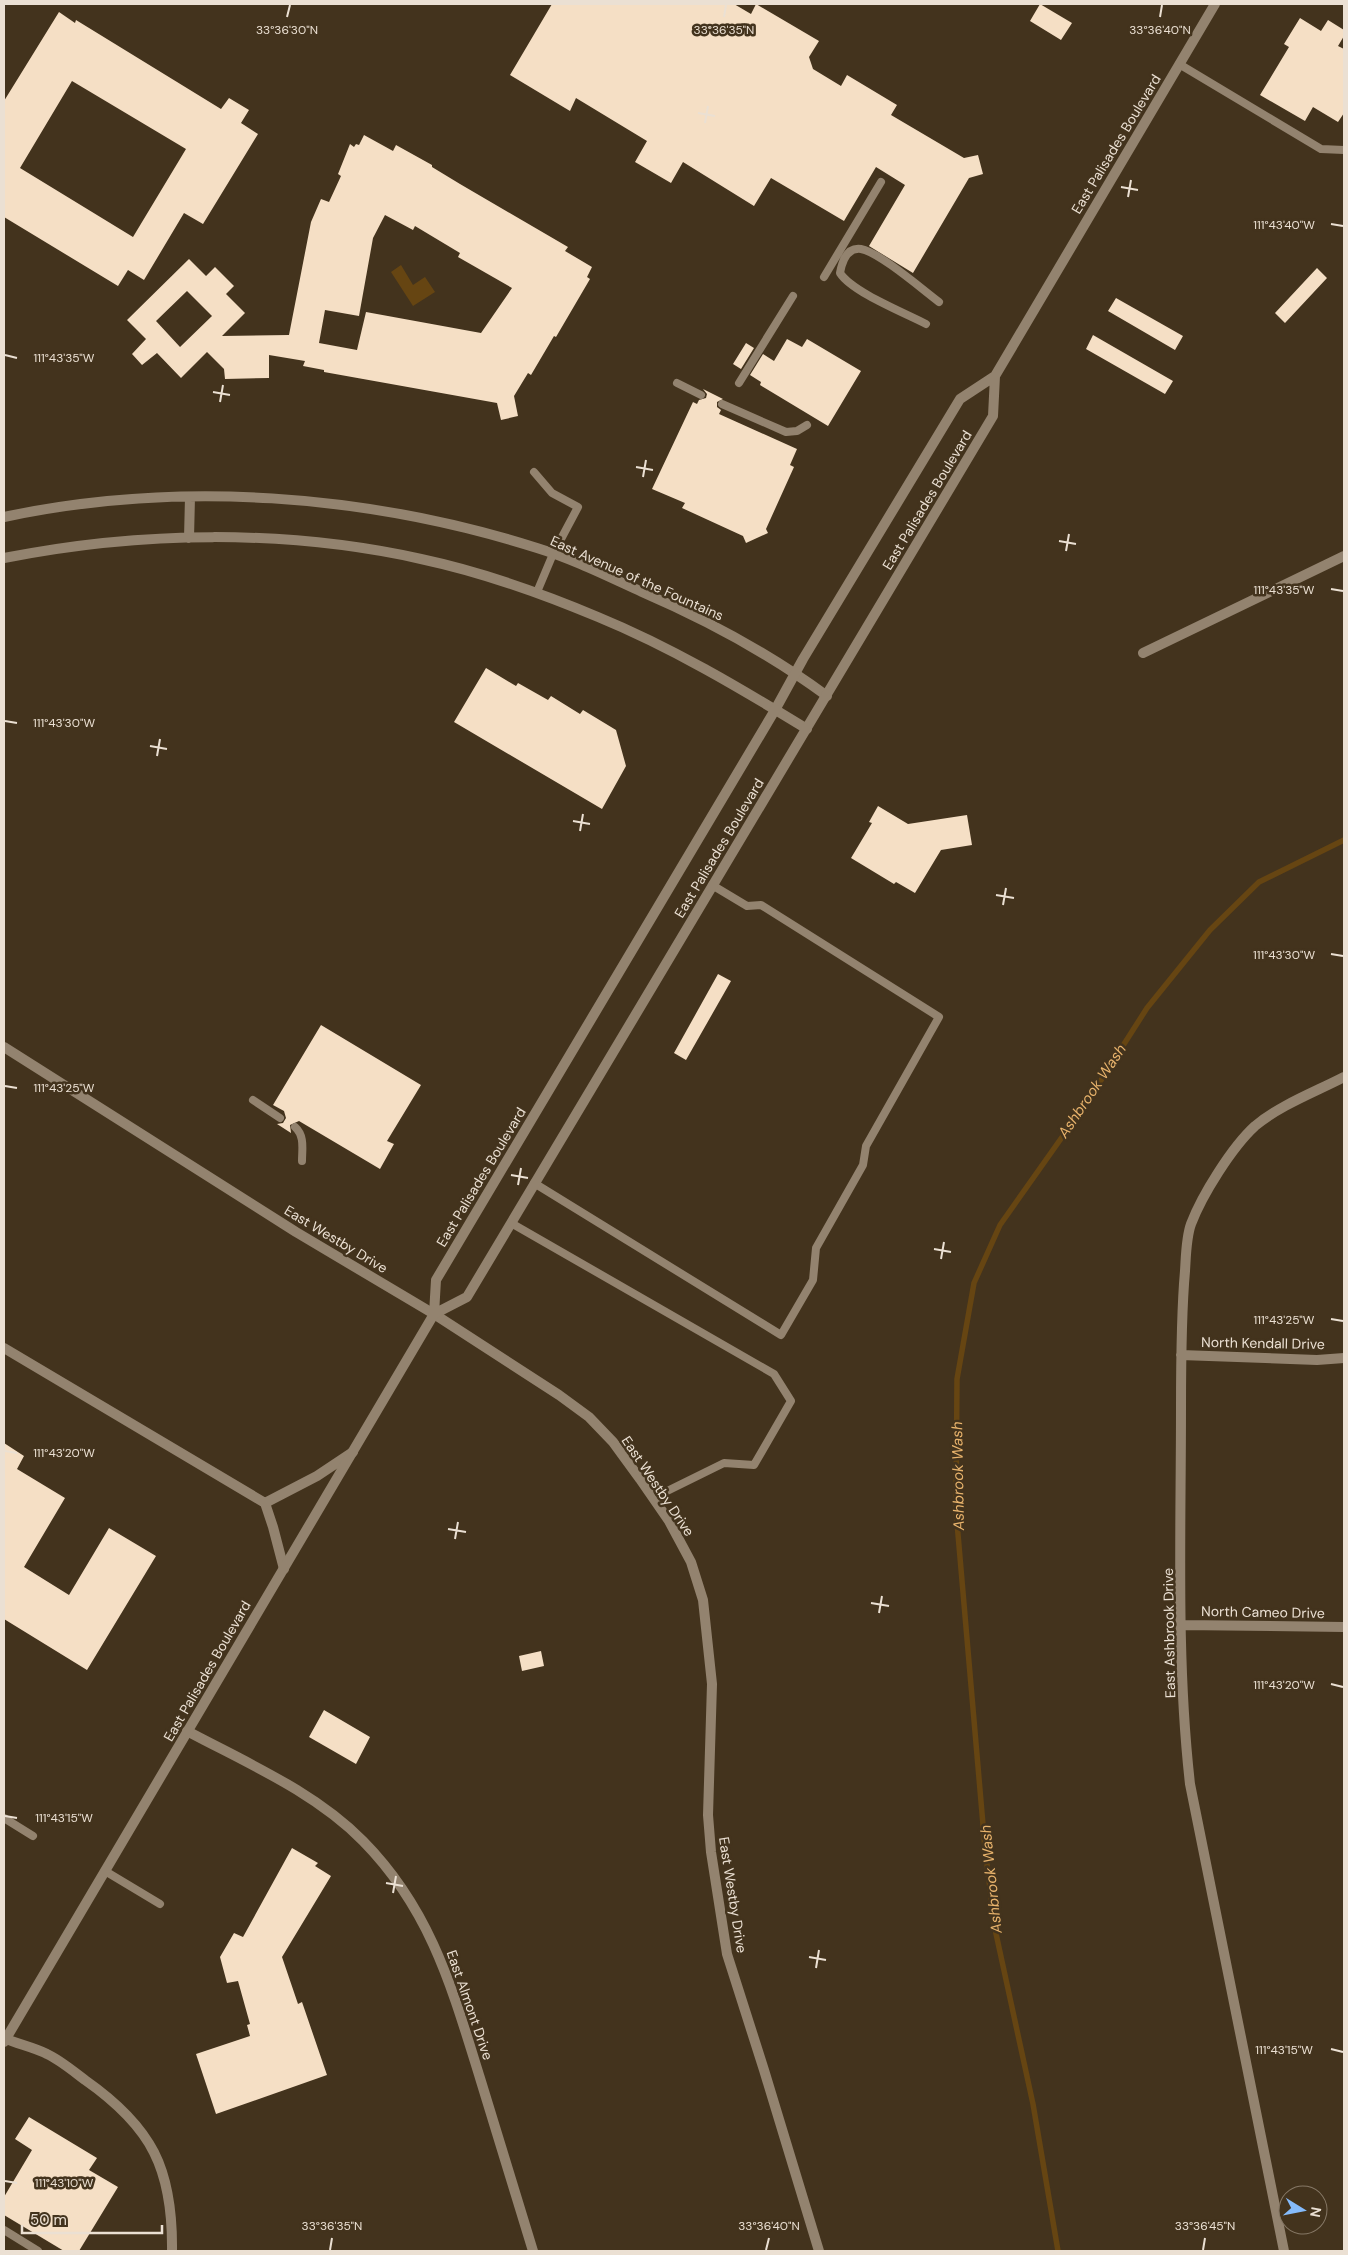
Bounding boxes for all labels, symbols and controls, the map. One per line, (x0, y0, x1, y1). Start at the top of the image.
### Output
text: 33°36'30"N (256, 22, 318, 38)
text: 33°36'35"N (694, 22, 754, 38)
text: 33°36'40"N (1129, 22, 1191, 38)
street label: East Palisades Boulevard (1067, 71, 1165, 217)
text: 111°43'40"W (1253, 217, 1315, 233)
text: 111°43'35"W (34, 350, 95, 366)
street label: East Palisades Boulevard (878, 427, 976, 573)
street label: East Avenue of the Fountains (548, 532, 726, 624)
text: 111°43'35"W (1254, 582, 1315, 598)
text: 111°43'30"W (33, 715, 95, 731)
street label: East Palisades Boulevard (670, 775, 768, 921)
text: 111°43'30"W (1253, 947, 1315, 963)
water label: Ashbrook Wash (1053, 1040, 1131, 1143)
text: 111°43'25"W (34, 1080, 95, 1096)
street label: East Palisades Boulevard (432, 1104, 530, 1250)
street label: East Westby Drive (281, 1201, 391, 1277)
text: 111°43'25"W (1254, 1312, 1315, 1328)
street label: North Kendall Drive (1201, 1333, 1325, 1353)
water label: Ashbrook Wash (947, 1421, 969, 1532)
street label: East Westby Drive (618, 1432, 698, 1540)
text: 111°43'20"W (33, 1445, 95, 1461)
street label: East Ashbrook Drive (1159, 1568, 1179, 1698)
street label: East Palisades Boulevard (159, 1597, 255, 1745)
street label: North Cameo Drive (1201, 1602, 1325, 1622)
text: 111°43'20"W (1253, 1677, 1315, 1693)
text: 111°43'15"W (35, 1810, 93, 1826)
water label: Ashbrook Wash (975, 1823, 1007, 1935)
street label: East Westby Drive (715, 1836, 751, 1954)
street label: East Almont Drive (443, 1948, 497, 2062)
text: 111°43'15"W (1255, 2042, 1313, 2058)
text: 111°43'10"W (35, 2175, 94, 2191)
north arrow (1278, 2185, 1328, 2235)
scale bar (22, 2202, 162, 2234)
text: N (1306, 2206, 1326, 2219)
text: 50 m (30, 2210, 67, 2230)
text: 33°36'35"N (302, 2218, 362, 2234)
text: 33°36'40"N (738, 2218, 800, 2234)
text: 33°36'45"N (1175, 2218, 1235, 2234)

